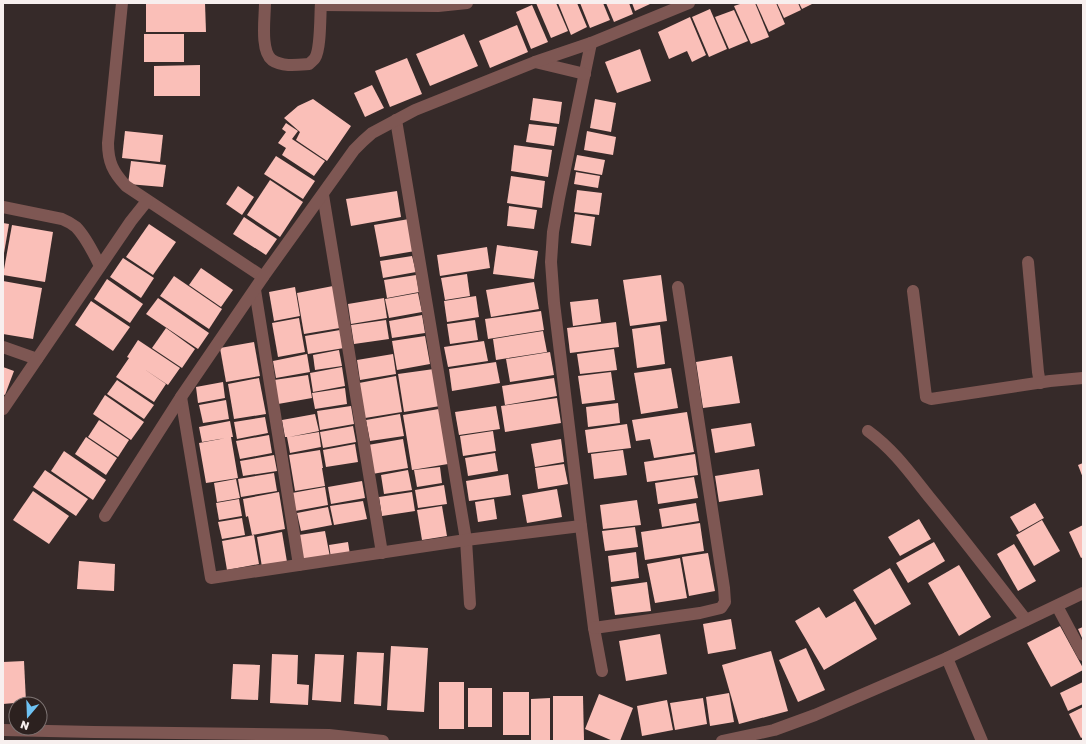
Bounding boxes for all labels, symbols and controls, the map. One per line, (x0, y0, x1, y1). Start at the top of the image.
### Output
north arrow (8, 696, 48, 736)
text: N (19, 718, 31, 733)

